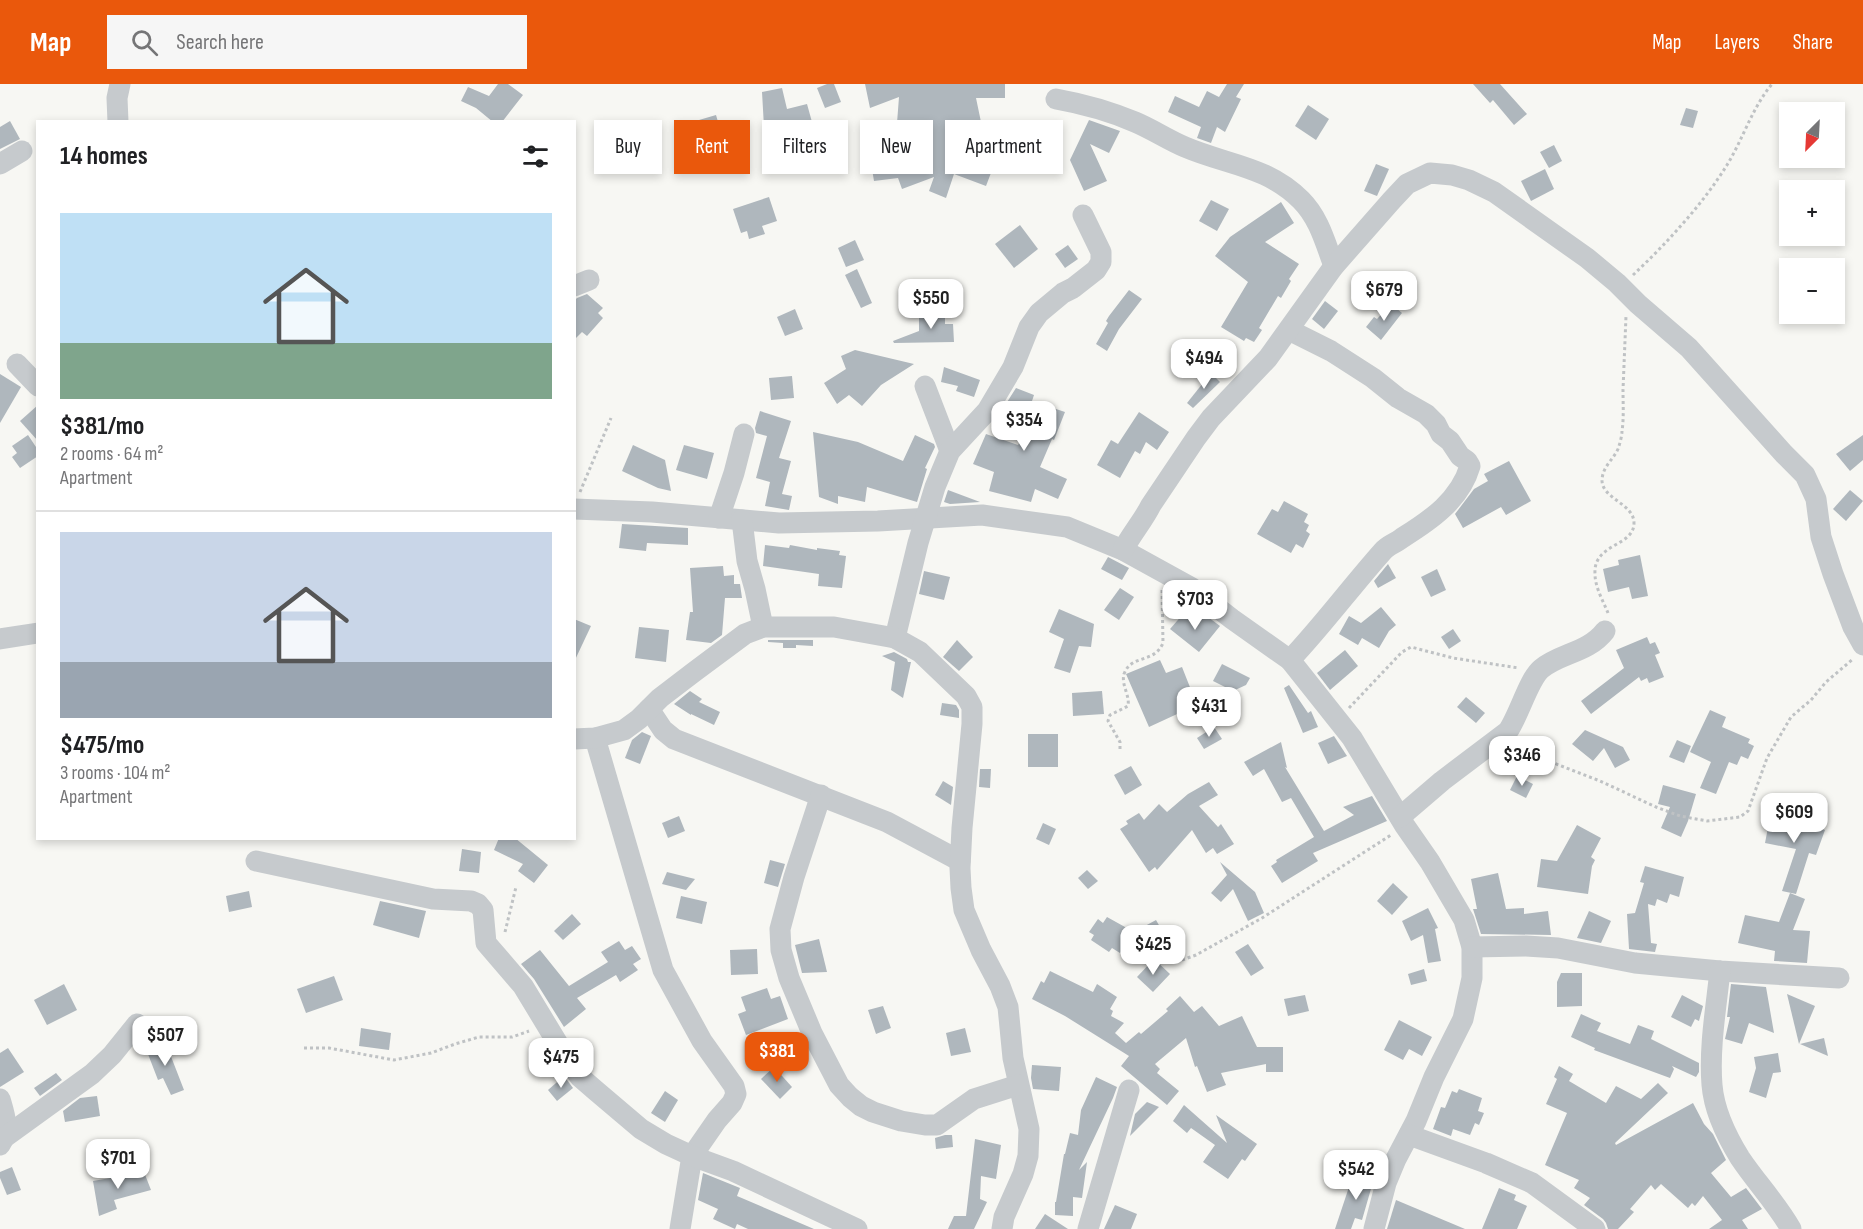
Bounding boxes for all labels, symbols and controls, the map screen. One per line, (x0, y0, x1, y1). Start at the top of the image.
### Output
search box (107, 15, 527, 69)
text: Map (30, 26, 71, 59)
icon: search (128, 26, 161, 59)
text: Search here (176, 29, 264, 56)
text: Map (1652, 30, 1681, 55)
text: Layers (1714, 30, 1760, 55)
text: Share (1793, 30, 1833, 55)
north arrow (1779, 102, 1845, 168)
map controls (1779, 102, 1845, 324)
chip: Buy (594, 120, 662, 174)
chip: Rent (674, 120, 750, 174)
chip: Filters (762, 120, 848, 174)
chip: New (860, 120, 933, 174)
chip: Apartment (945, 120, 1063, 174)
icon: filters (519, 140, 552, 173)
text: 14 homes (60, 141, 148, 172)
button: + (1779, 180, 1845, 246)
icon: home (252, 252, 360, 360)
button: − (1779, 258, 1845, 324)
pin: $679 (1348, 271, 1420, 322)
text: $679 (1365, 278, 1403, 302)
pin: $550 (895, 279, 967, 330)
text: $550 (912, 286, 950, 310)
pin: $494 (1168, 339, 1240, 390)
text: $494 (1185, 346, 1223, 370)
pin: $354 (988, 401, 1060, 452)
text: $354 (1005, 408, 1043, 432)
text: $381/mo (60, 411, 144, 442)
text: 2 rooms · 64 m² (60, 442, 164, 466)
text: Apartment (60, 466, 133, 490)
icon: home (252, 571, 360, 679)
pin: $703 (1159, 580, 1231, 631)
text: $703 (1176, 587, 1214, 611)
pin: $431 (1173, 687, 1245, 738)
text: $431 (1191, 694, 1227, 718)
text: $475/mo (60, 730, 144, 761)
pin: $346 (1486, 736, 1558, 787)
text: $346 (1503, 743, 1541, 767)
text: 3 rooms · 104 m² (60, 761, 170, 785)
text: Apartment (60, 785, 133, 809)
pin: $609 (1758, 793, 1830, 844)
text: $609 (1775, 800, 1813, 824)
pin: $425 (1117, 925, 1189, 976)
text: $425 (1134, 932, 1172, 956)
pin: $507 (129, 1016, 201, 1067)
text: $507 (146, 1023, 184, 1047)
pin: $381 (741, 1032, 813, 1083)
pin: $475 (525, 1038, 597, 1089)
text: $381 (759, 1039, 795, 1063)
text: $475 (543, 1045, 579, 1069)
pin: $701 (82, 1139, 154, 1190)
text: $701 (100, 1146, 136, 1170)
pin: $542 (1320, 1150, 1392, 1201)
text: $542 (1337, 1157, 1375, 1181)

